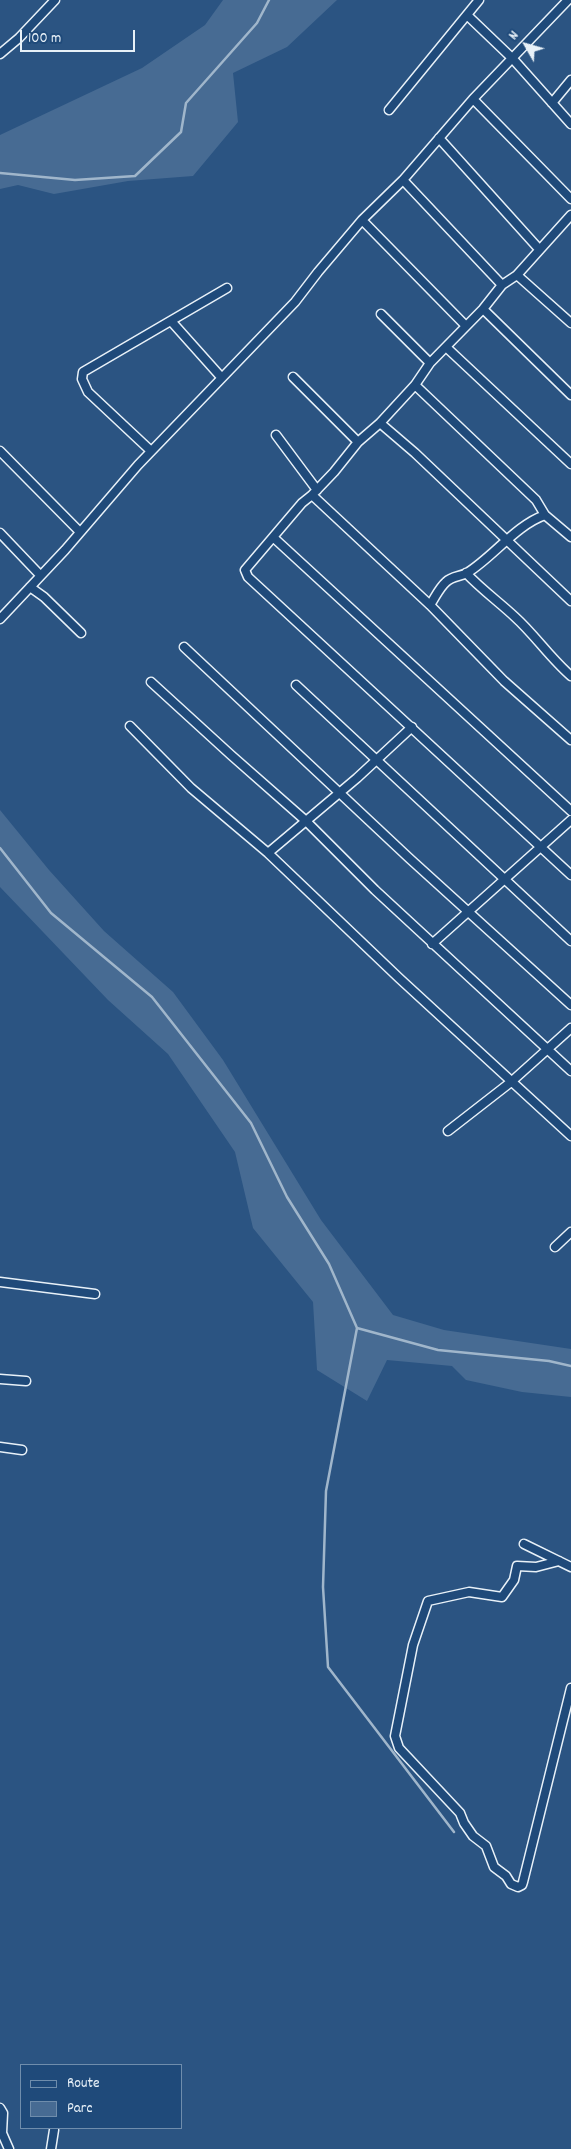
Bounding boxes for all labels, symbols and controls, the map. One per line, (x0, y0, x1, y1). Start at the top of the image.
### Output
scale bar (22, 20, 138, 52)
north arrow (501, 20, 551, 70)
text: N (504, 27, 524, 45)
text: 100 m (28, 28, 61, 50)
legend (20, 2064, 182, 2129)
text: Route (67, 2073, 100, 2095)
text: Parc (67, 2098, 92, 2120)

